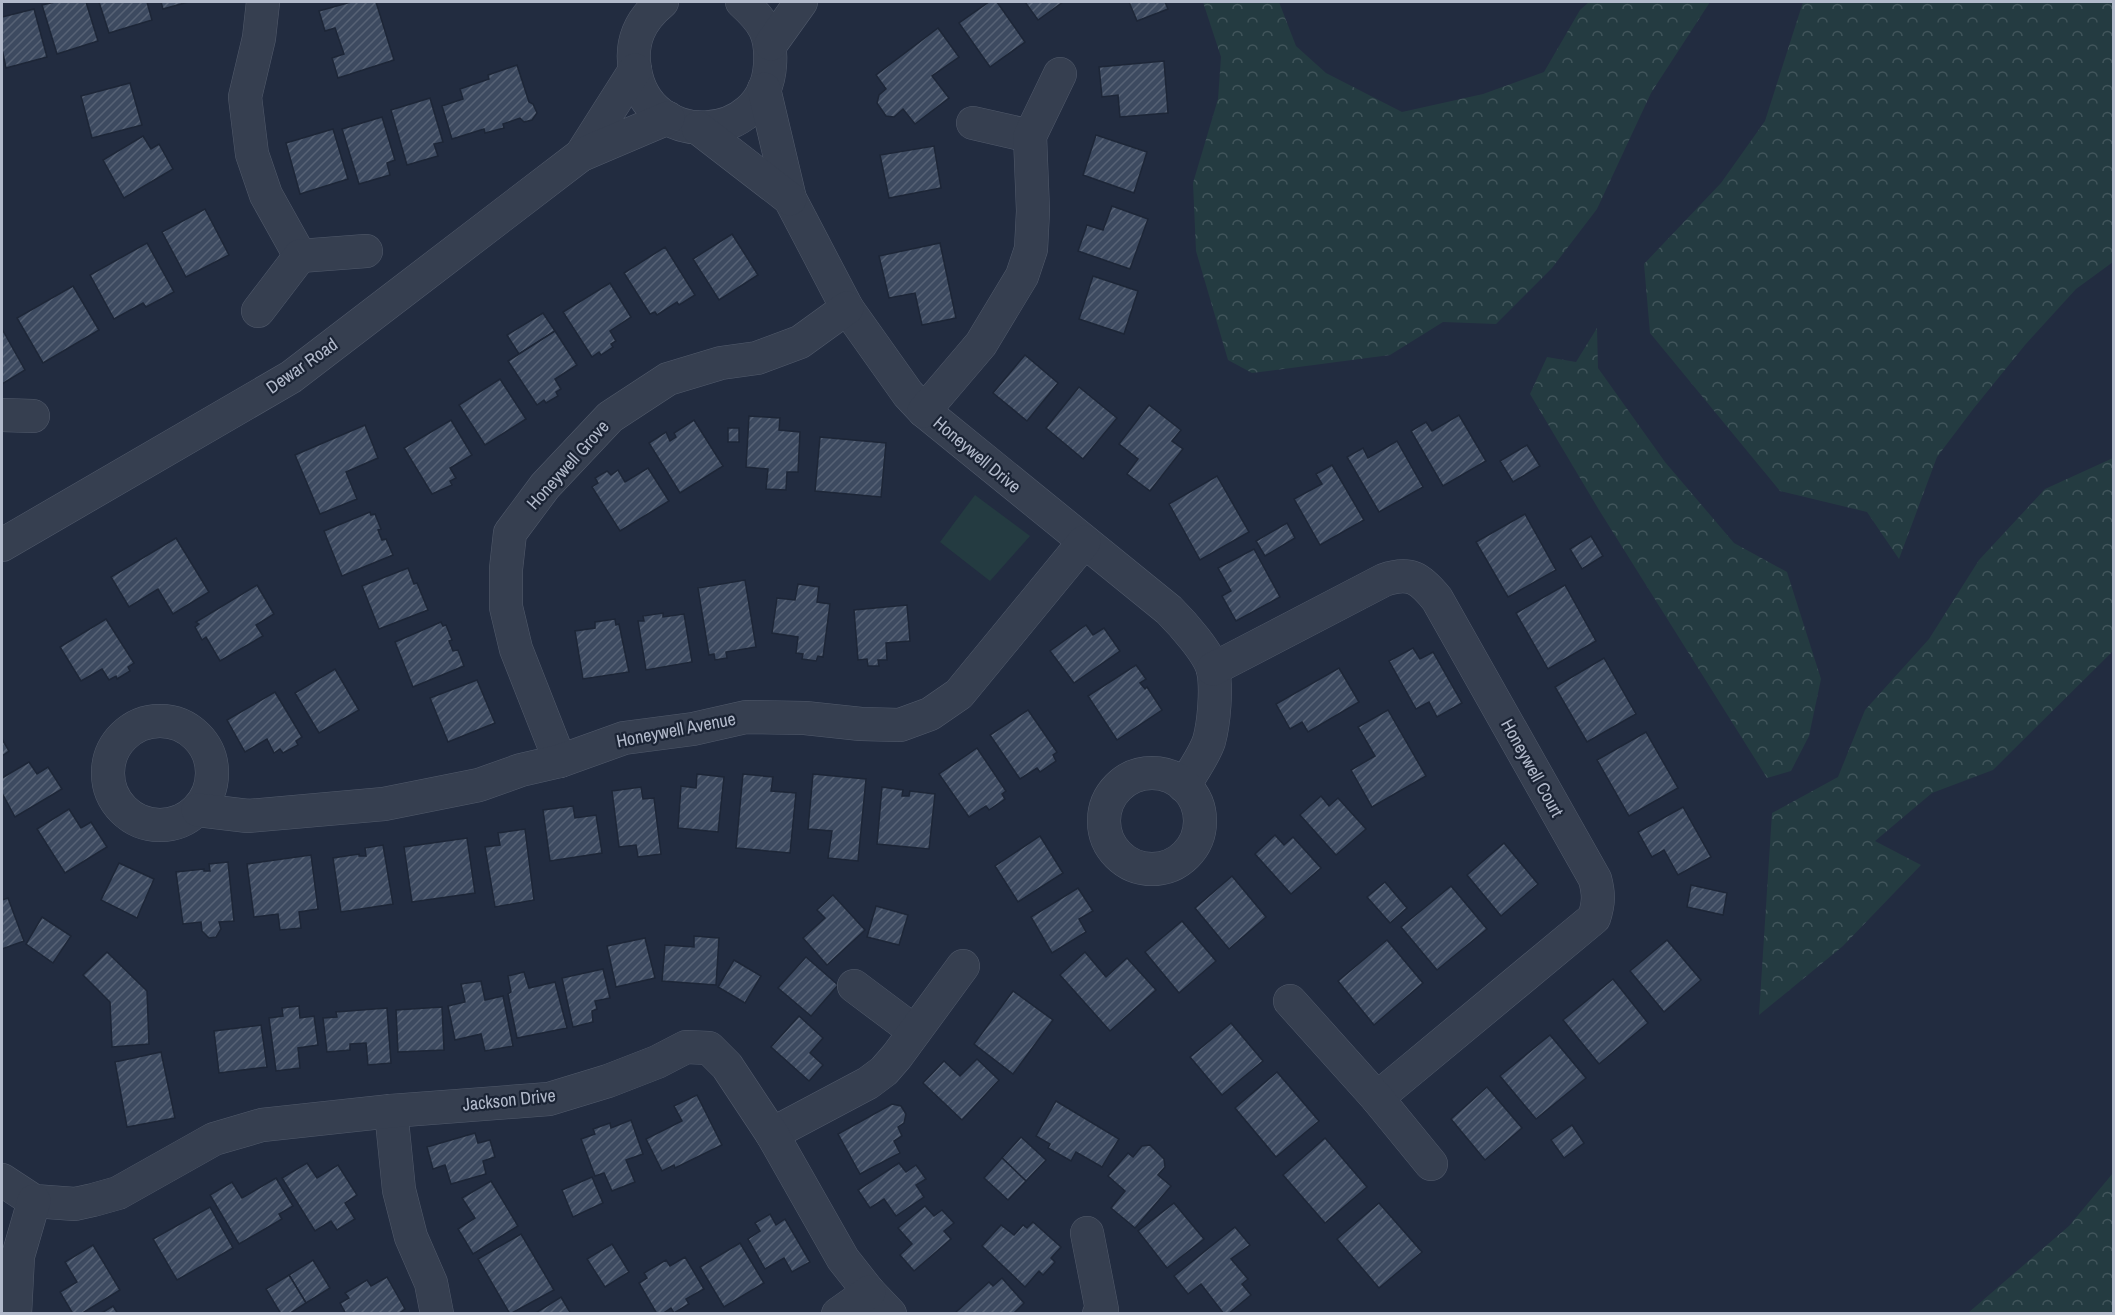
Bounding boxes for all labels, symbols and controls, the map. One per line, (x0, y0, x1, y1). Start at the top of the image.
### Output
street label: Dewar Road (261, 332, 342, 399)
street label: Honeywell Drive (928, 411, 1027, 499)
street label: Honeywell Grove (521, 415, 615, 515)
street label: Honeywell Avenue (614, 706, 738, 753)
street label: Honeywell Court (1495, 714, 1570, 821)
street label: Jackson Drive (461, 1082, 557, 1117)

